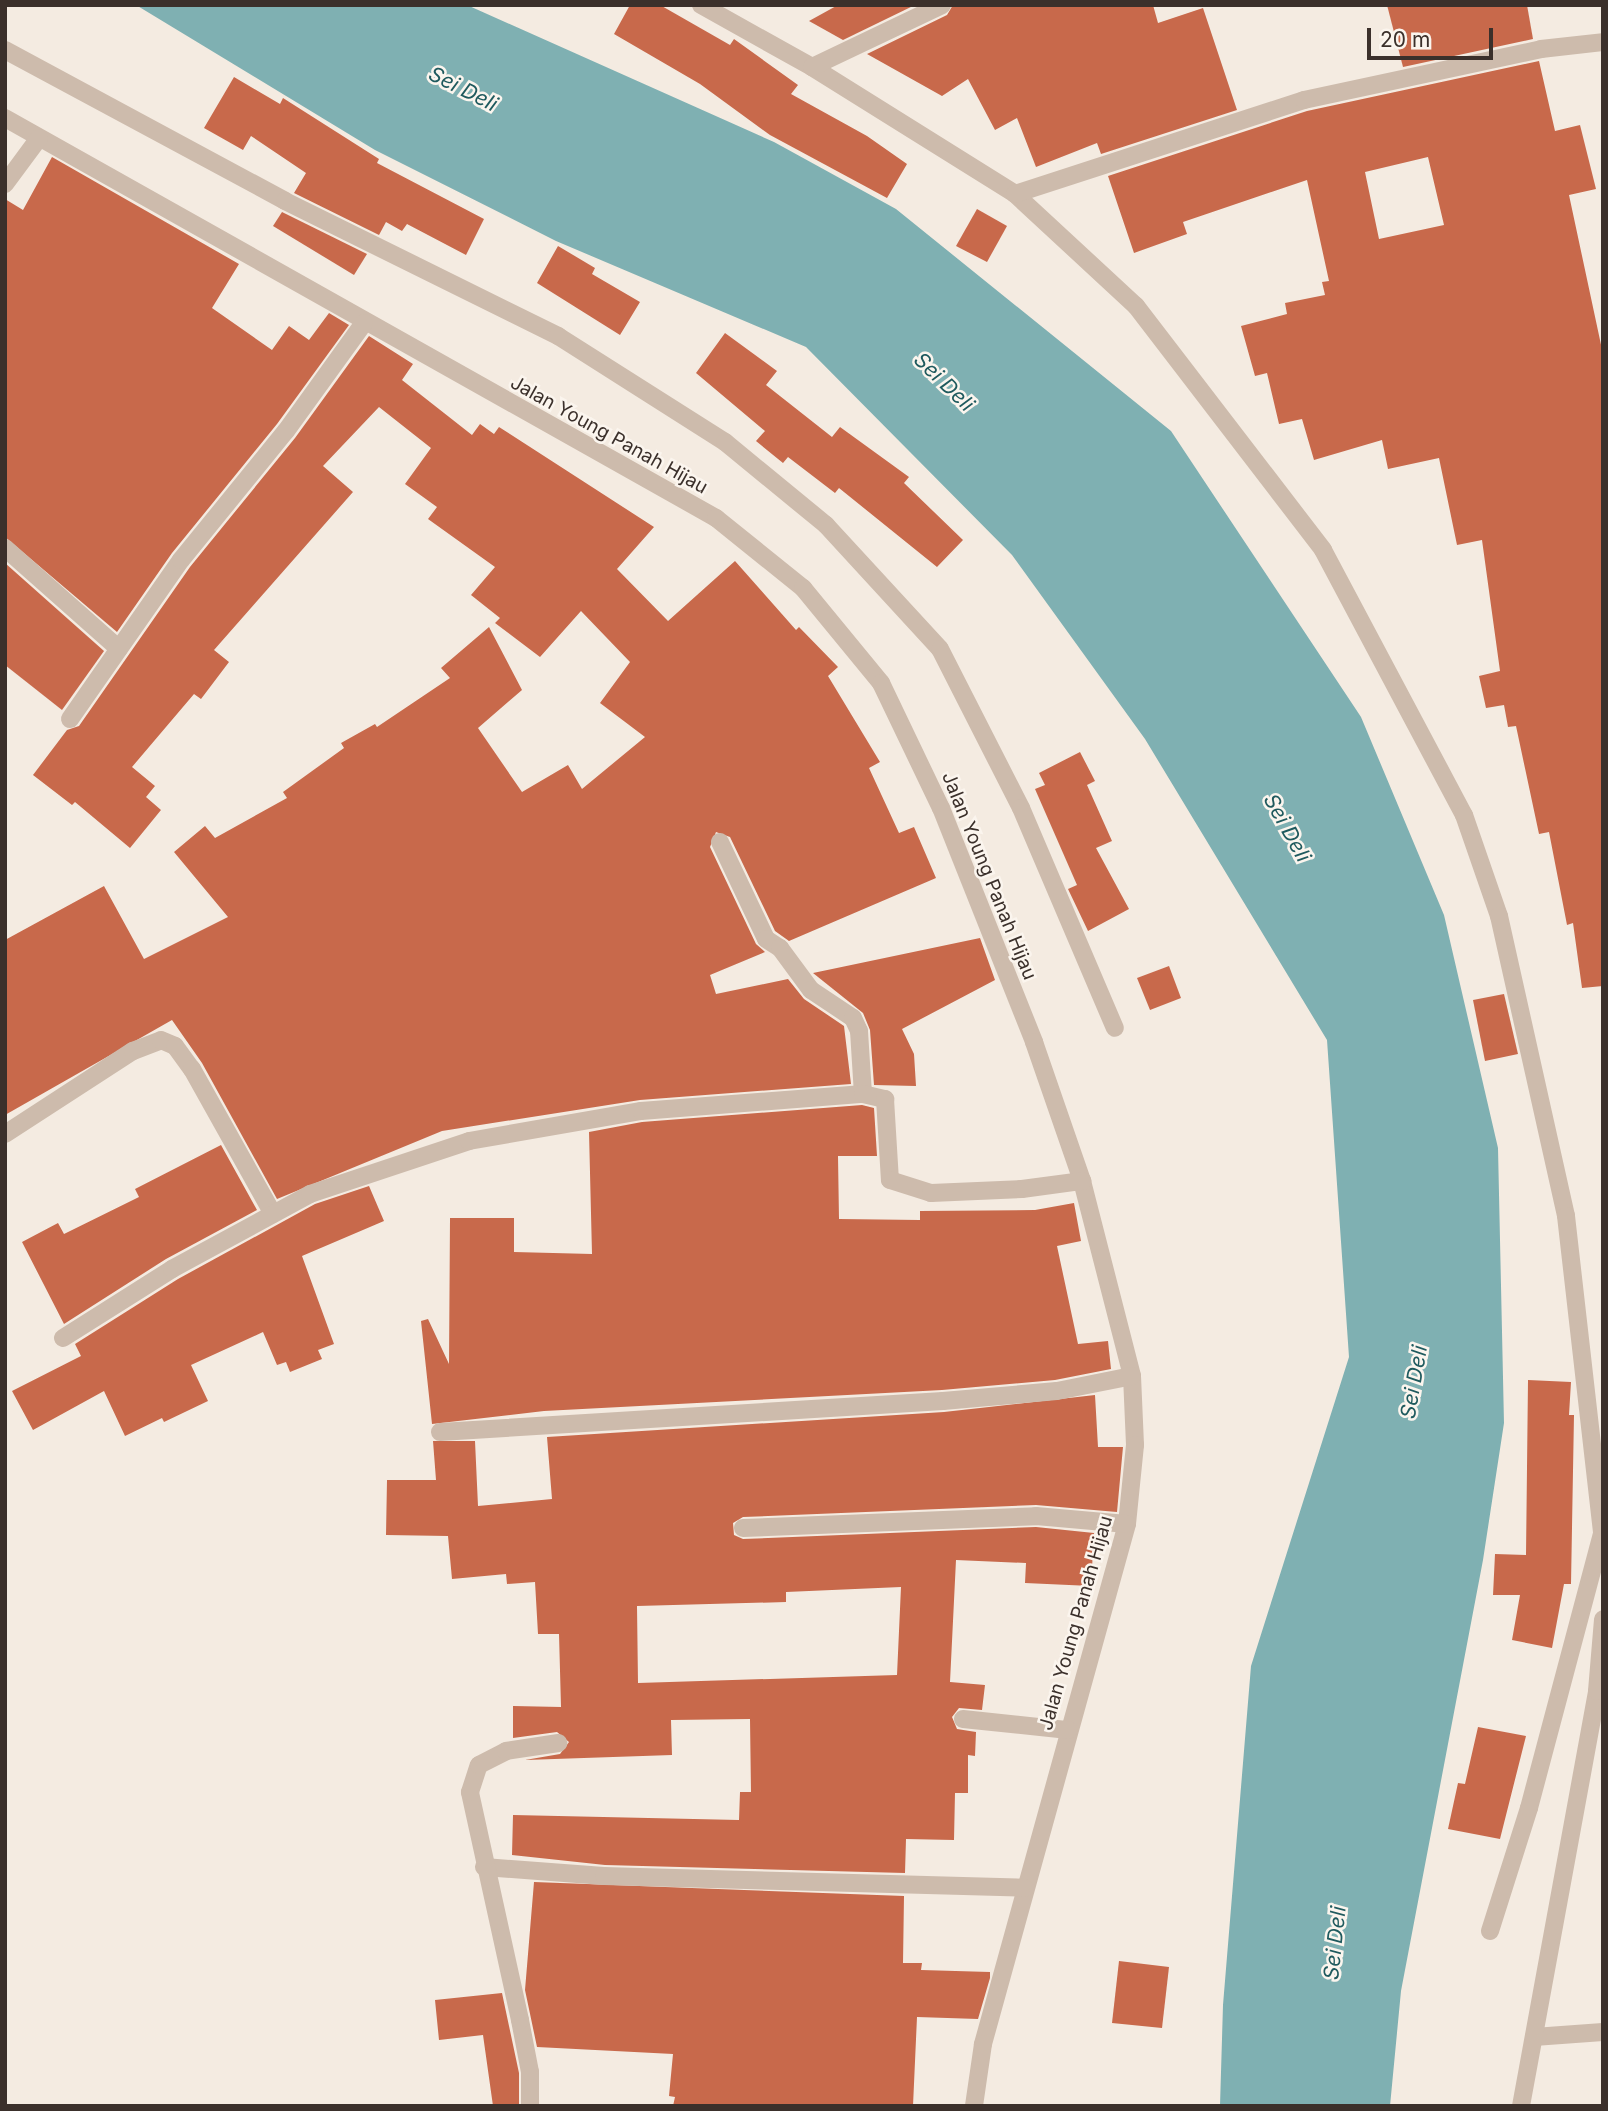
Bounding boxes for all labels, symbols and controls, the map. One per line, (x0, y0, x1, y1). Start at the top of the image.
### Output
scale bar (1370, 14, 1496, 58)
text: 20 m (1380, 27, 1430, 52)
water label: Sei Deli (424, 61, 502, 117)
water label: Sei Deli (909, 347, 979, 417)
street label: Jalan Young Panah Hijau (506, 371, 712, 499)
street label: Jalan Young Panah Hijau (937, 769, 1041, 983)
water label: Sei Deli (1258, 790, 1316, 866)
water label: Sei Deli (1395, 1343, 1433, 1421)
street label: Jalan Young Panah Hijau (1034, 1513, 1118, 1733)
water label: Sei Deli (1319, 1905, 1351, 1981)

